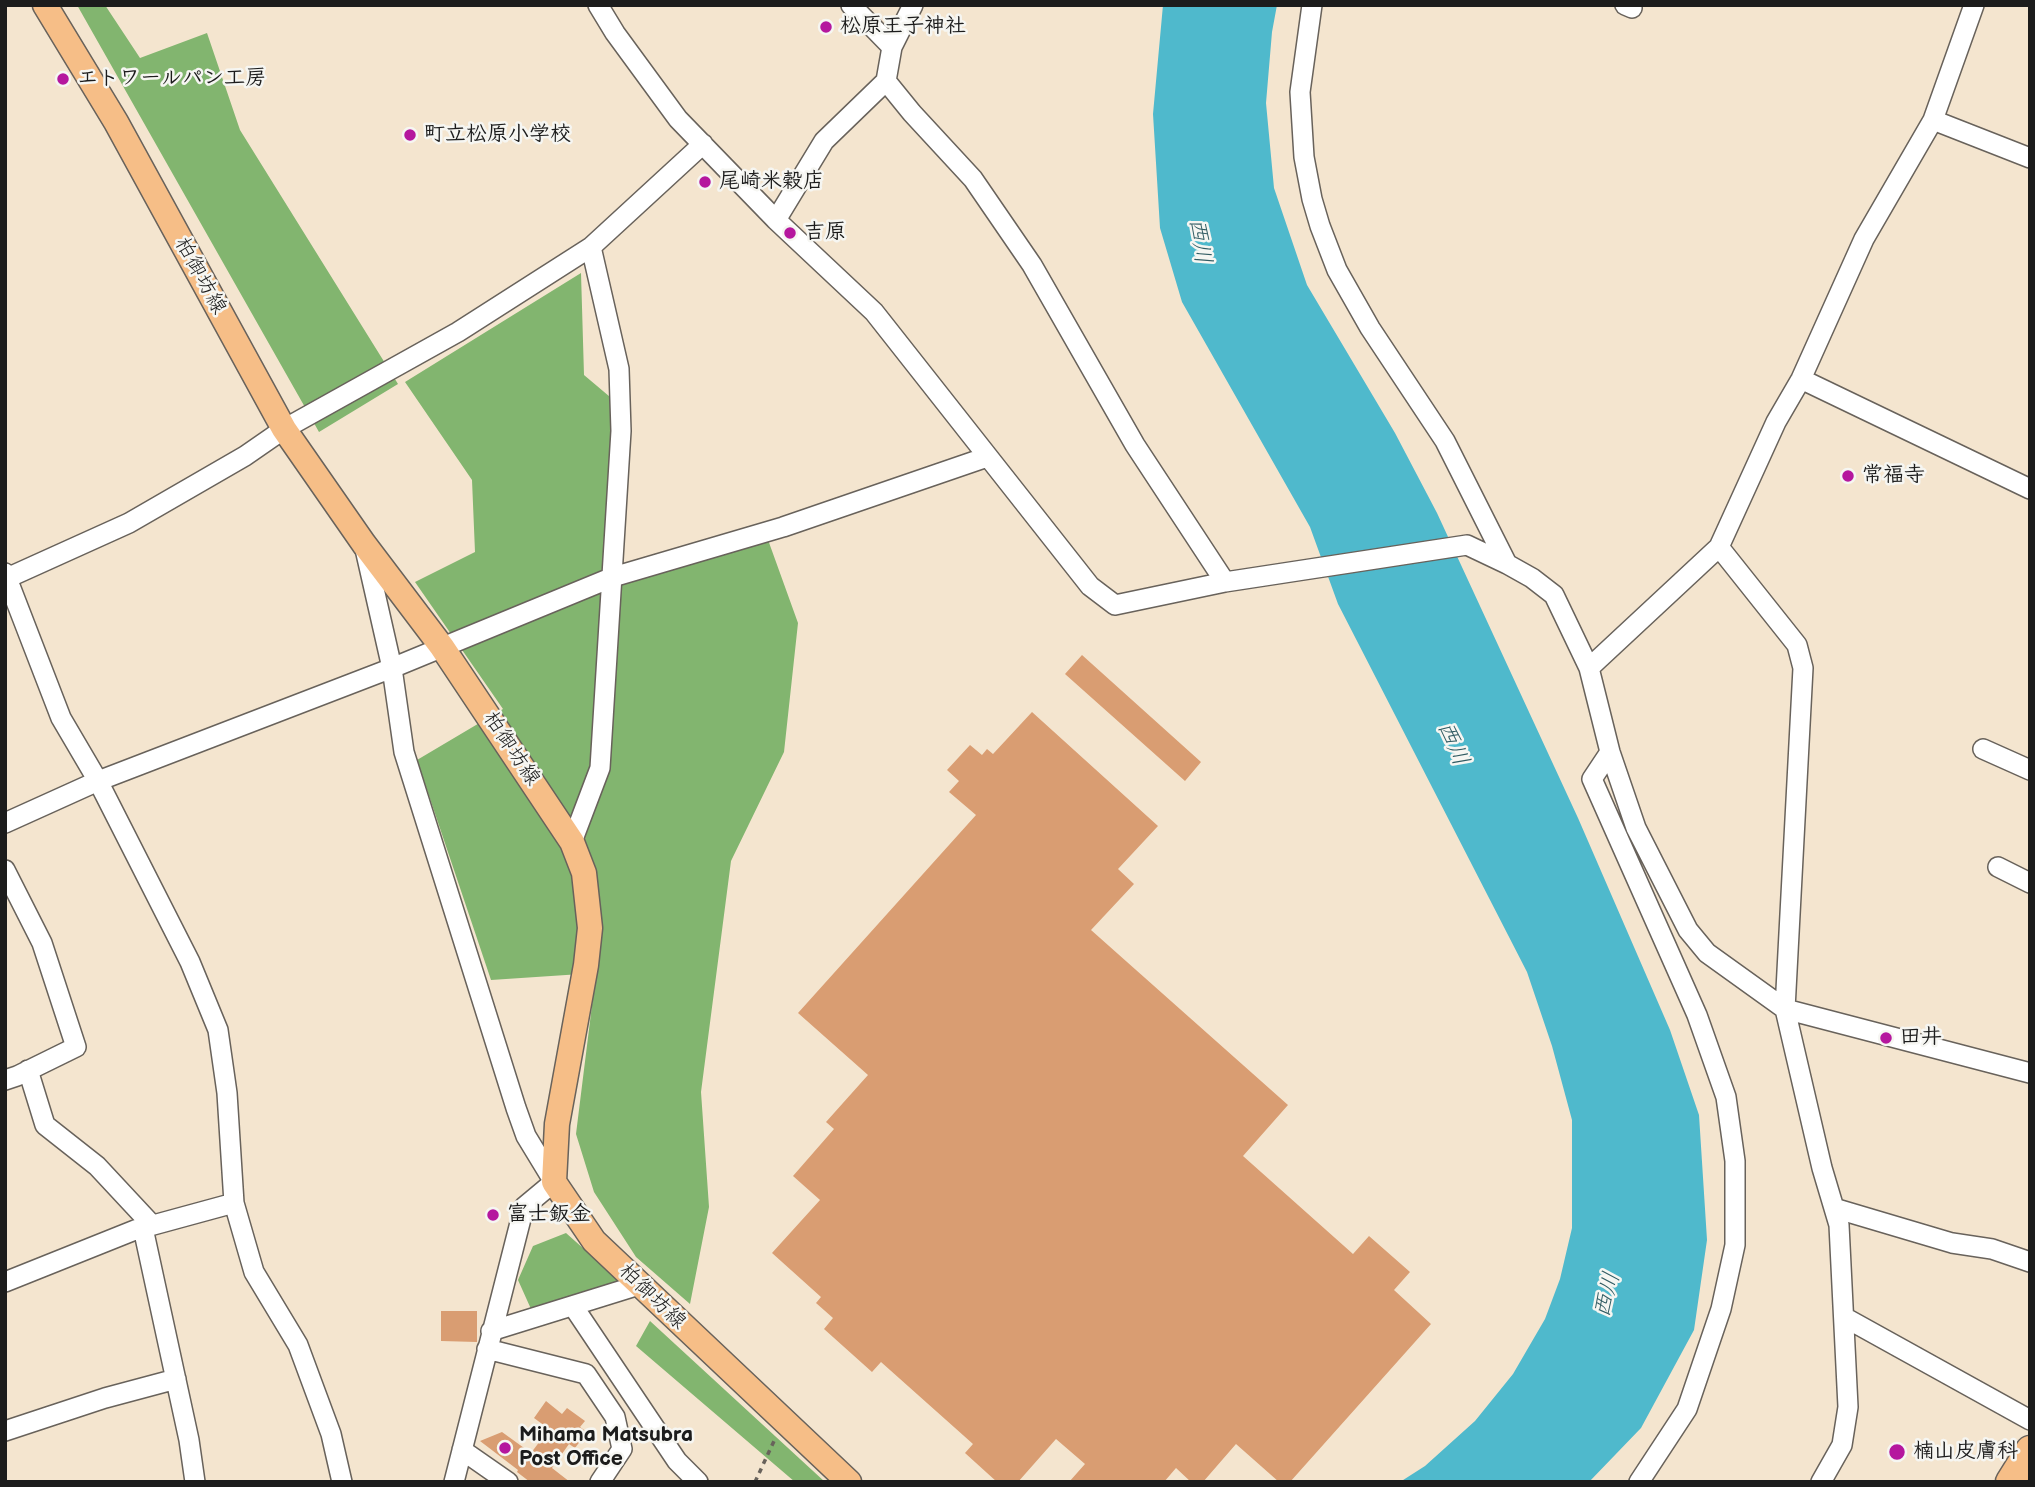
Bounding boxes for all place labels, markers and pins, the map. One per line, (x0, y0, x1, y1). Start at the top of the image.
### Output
place label: 松原王子神社 (840, 14, 966, 40)
marker: 松原王子神社 (818, 19, 834, 35)
place label: エトワールパン工房 (77, 66, 266, 92)
marker: エトワールパン工房 (55, 71, 71, 87)
place label: 町立松原小学校 (424, 122, 571, 148)
marker: 町立松原小学校 (402, 127, 418, 143)
place label: 尾崎米穀店 (719, 169, 824, 195)
marker: 尾崎米穀店 (697, 174, 713, 190)
place label: 吉原 (804, 220, 846, 246)
marker: 吉原 (782, 225, 798, 241)
place label: 常福寺 (1862, 463, 1925, 489)
marker: 常福寺 (1840, 468, 1856, 484)
place label: 田井 (1900, 1025, 1942, 1051)
marker: 田井 (1878, 1030, 1894, 1046)
place label: 富士鈑金 (507, 1202, 591, 1228)
marker: 富士鈑金 (485, 1207, 501, 1223)
place label: Mihama Matsubra Post Office (519, 1423, 693, 1473)
place label: 楠山皮膚科 (1913, 1439, 2018, 1465)
marker: Mihama Matsubra Post Office (497, 1440, 513, 1456)
marker: 楠山皮膚科 (1887, 1442, 1907, 1462)

